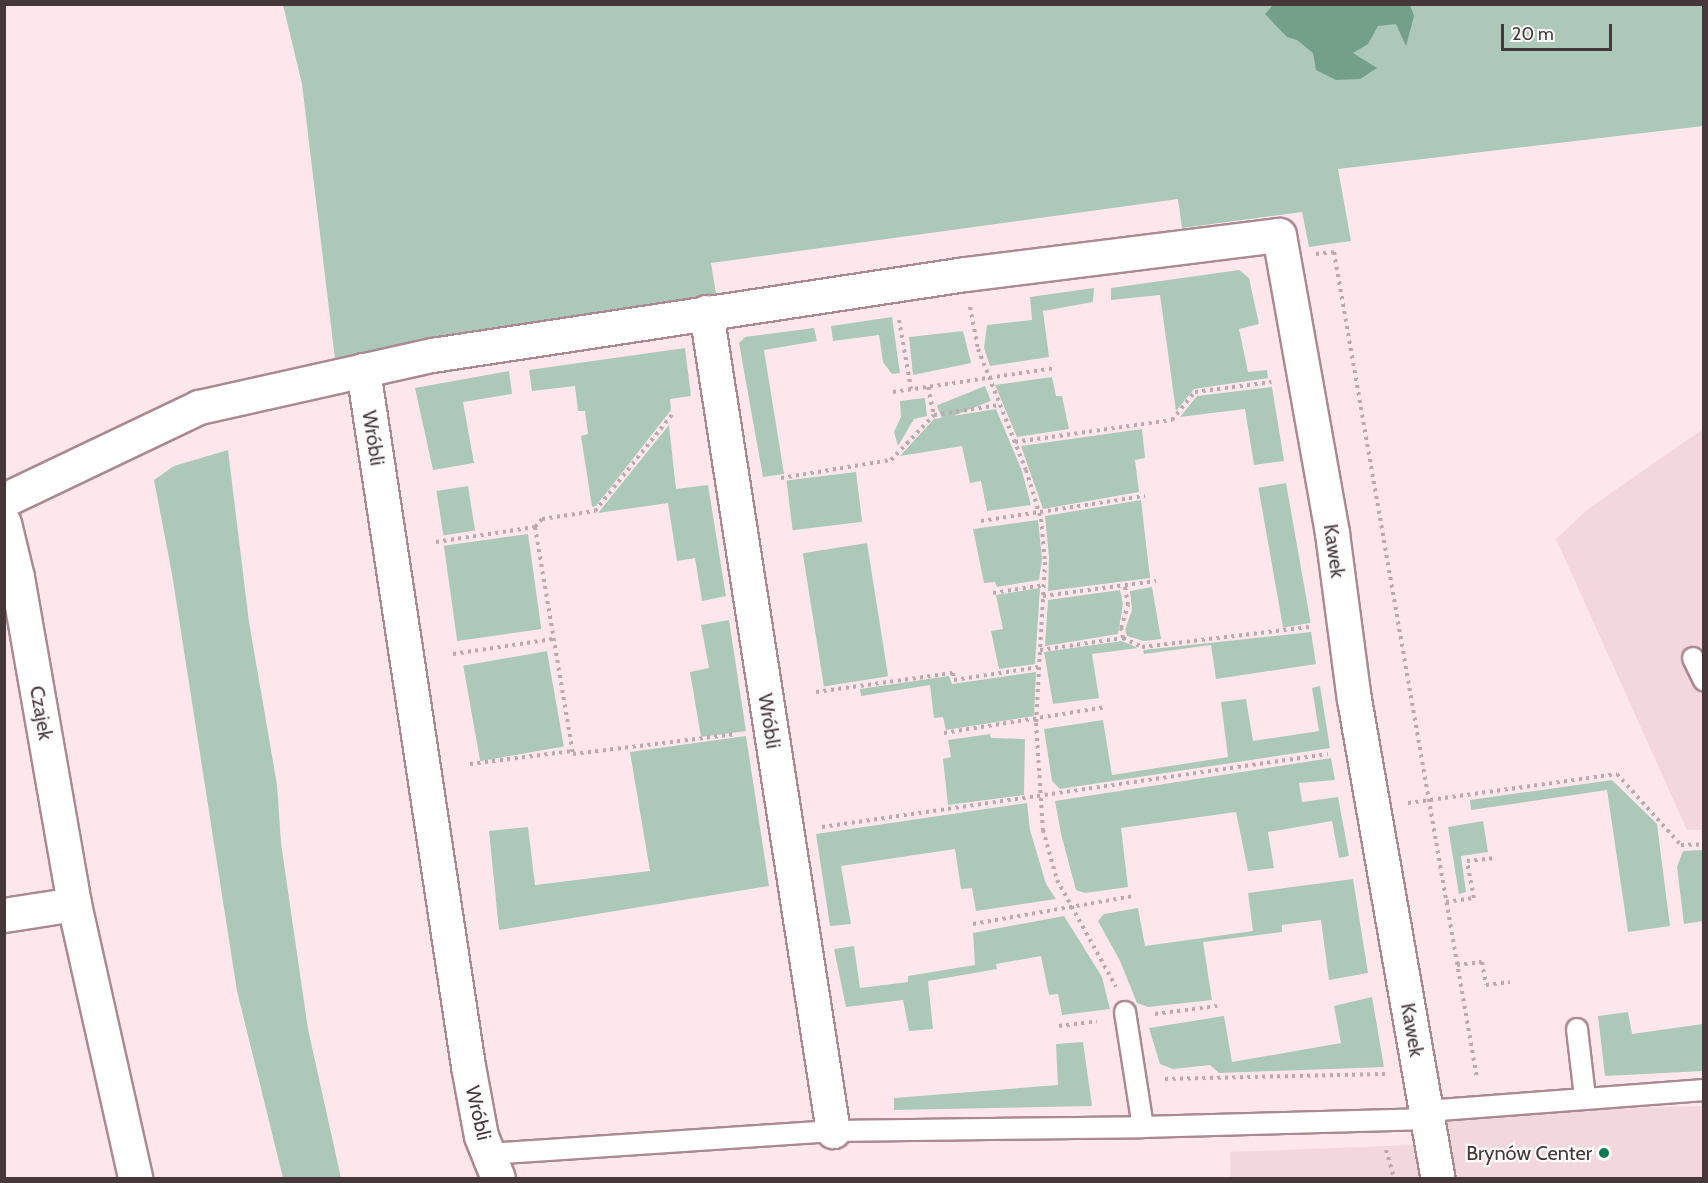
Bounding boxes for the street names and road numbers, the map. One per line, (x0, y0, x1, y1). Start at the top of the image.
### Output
street label: Wróbli (357, 409, 389, 467)
street label: Kawek (1318, 522, 1350, 580)
street label: Czajek (24, 684, 58, 742)
street label: Wróbli (753, 692, 785, 750)
street label: Kawek (1395, 1001, 1429, 1059)
street label: Wróbli (460, 1083, 496, 1143)

